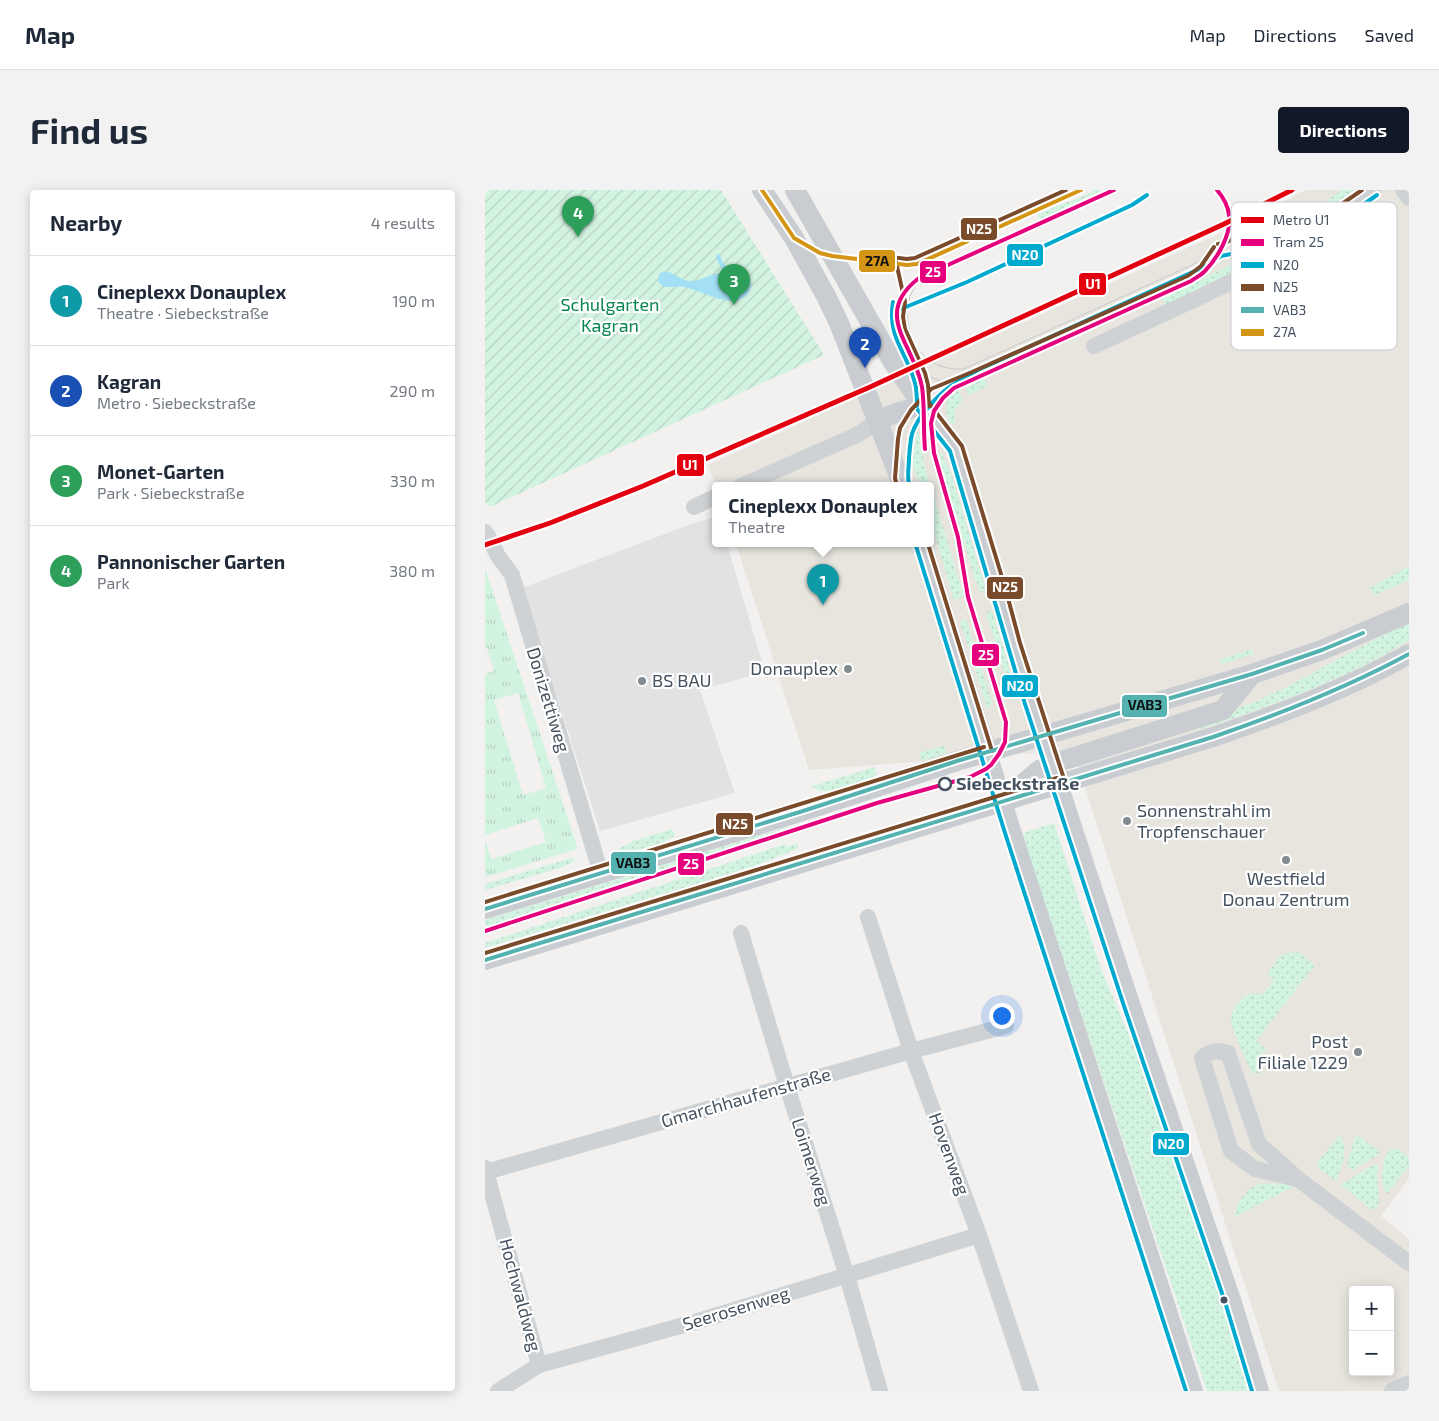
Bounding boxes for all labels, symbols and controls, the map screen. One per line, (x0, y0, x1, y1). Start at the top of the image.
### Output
text: Map (25, 20, 75, 49)
text: Map (1189, 24, 1226, 46)
text: Directions (1254, 24, 1337, 46)
text: Saved (1365, 24, 1414, 46)
button: Directions (1278, 107, 1409, 153)
text: Find us (30, 109, 148, 151)
pin: 4 (562, 196, 594, 237)
legend (1231, 202, 1397, 350)
text: Nearby (50, 210, 122, 235)
text: Metro U1 (1273, 211, 1330, 228)
text: 4 results (371, 213, 435, 232)
line badge: N25 (960, 217, 998, 241)
text: N25 (966, 220, 992, 237)
text: Tram 25 (1273, 233, 1324, 250)
line badge: N20 (1006, 243, 1044, 267)
text: N20 (1011, 246, 1039, 263)
line badge: 27A (858, 249, 896, 273)
text: 27A (865, 252, 890, 269)
text: N20 (1273, 256, 1299, 273)
line badge: 25 (919, 260, 947, 284)
text: 25 (925, 263, 941, 280)
pin: 3 (718, 264, 750, 305)
line badge: U1 (1078, 272, 1107, 296)
text: U1 (1085, 275, 1101, 292)
text: N25 (1273, 278, 1298, 295)
text: Cineplexx Donauplex (97, 280, 286, 303)
text: 1 (63, 291, 69, 310)
text: 190 m (392, 291, 435, 310)
park label: Schulgarten Kagran (561, 293, 660, 336)
text: VAB3 (1273, 301, 1306, 318)
text: Theatre · Siebeckstraße (97, 303, 269, 322)
text: 27A (1273, 323, 1297, 340)
pin: 2 (849, 327, 881, 368)
text: Kagran (97, 370, 161, 393)
text: 2 (61, 381, 71, 400)
text: 290 m (390, 381, 435, 400)
text: Metro · Siebeckstraße (97, 393, 256, 412)
line badge: U1 (676, 453, 705, 477)
text: U1 (682, 456, 698, 473)
text: Monet-Garten (97, 460, 225, 483)
text: 3 (61, 471, 71, 490)
text: 330 m (390, 471, 435, 490)
popup (712, 482, 934, 547)
text: Park · Siebeckstraße (97, 483, 245, 502)
text: Cineplexx Donauplex (728, 494, 918, 517)
text: Theatre (728, 517, 785, 536)
text: Pannonischer Garten (97, 550, 285, 573)
text: 4 (61, 561, 71, 580)
text: 380 m (389, 561, 435, 580)
pin: 1 (807, 564, 839, 605)
text: Park (97, 573, 130, 592)
line badge: N25 (986, 576, 1024, 600)
text: N25 (992, 578, 1018, 595)
line badge: 25 (971, 643, 1000, 667)
street label: Donizettiweg (523, 645, 575, 755)
text: 25 (978, 646, 994, 663)
place label: Donauplex (750, 657, 838, 679)
marker: Donauplex (842, 663, 854, 675)
place label: BS BAU (652, 669, 712, 691)
line badge: N20 (1001, 674, 1039, 698)
marker: BS BAU (636, 675, 648, 687)
text: N20 (1006, 677, 1034, 694)
line badge: VAB3 (1121, 694, 1168, 718)
text: VAB3 (1128, 696, 1162, 713)
place label: Siebeckstraße (956, 772, 1079, 794)
marker: Siebeckstraße (938, 777, 952, 791)
place label: Sonnenstrahl im Tropfenschauer (1137, 799, 1271, 842)
line badge: N25 (715, 812, 754, 836)
text: N25 (722, 815, 748, 832)
marker: Sonnenstrahl im Tropfenschauer (1121, 815, 1133, 827)
line badge: VAB3 (610, 851, 657, 875)
line badge: 25 (677, 852, 705, 876)
text: VAB3 (616, 854, 650, 871)
marker: Westfield Donau Zentrum (1280, 854, 1292, 866)
text: 25 (683, 855, 699, 872)
place label: Westfield Donau Zentrum (1222, 867, 1350, 910)
your location (989, 1003, 1015, 1029)
place label: Post Filiale 1229 (1257, 1030, 1348, 1073)
marker: Post Filiale 1229 (1352, 1046, 1364, 1058)
street label: Gmarchhaufenstraße (658, 1062, 833, 1132)
street label: Hovenweg (925, 1109, 975, 1198)
street label: Loimerweg (787, 1115, 836, 1208)
line badge: N20 (1152, 1132, 1190, 1156)
text: N20 (1157, 1135, 1185, 1152)
street label: Hochwaldweg (495, 1236, 547, 1354)
street label: Seerosenweg (680, 1281, 792, 1335)
map controls (1349, 1286, 1394, 1376)
button: + (1349, 1286, 1394, 1331)
unlabelled marker (1219, 1295, 1229, 1305)
button: − (1349, 1331, 1394, 1376)

